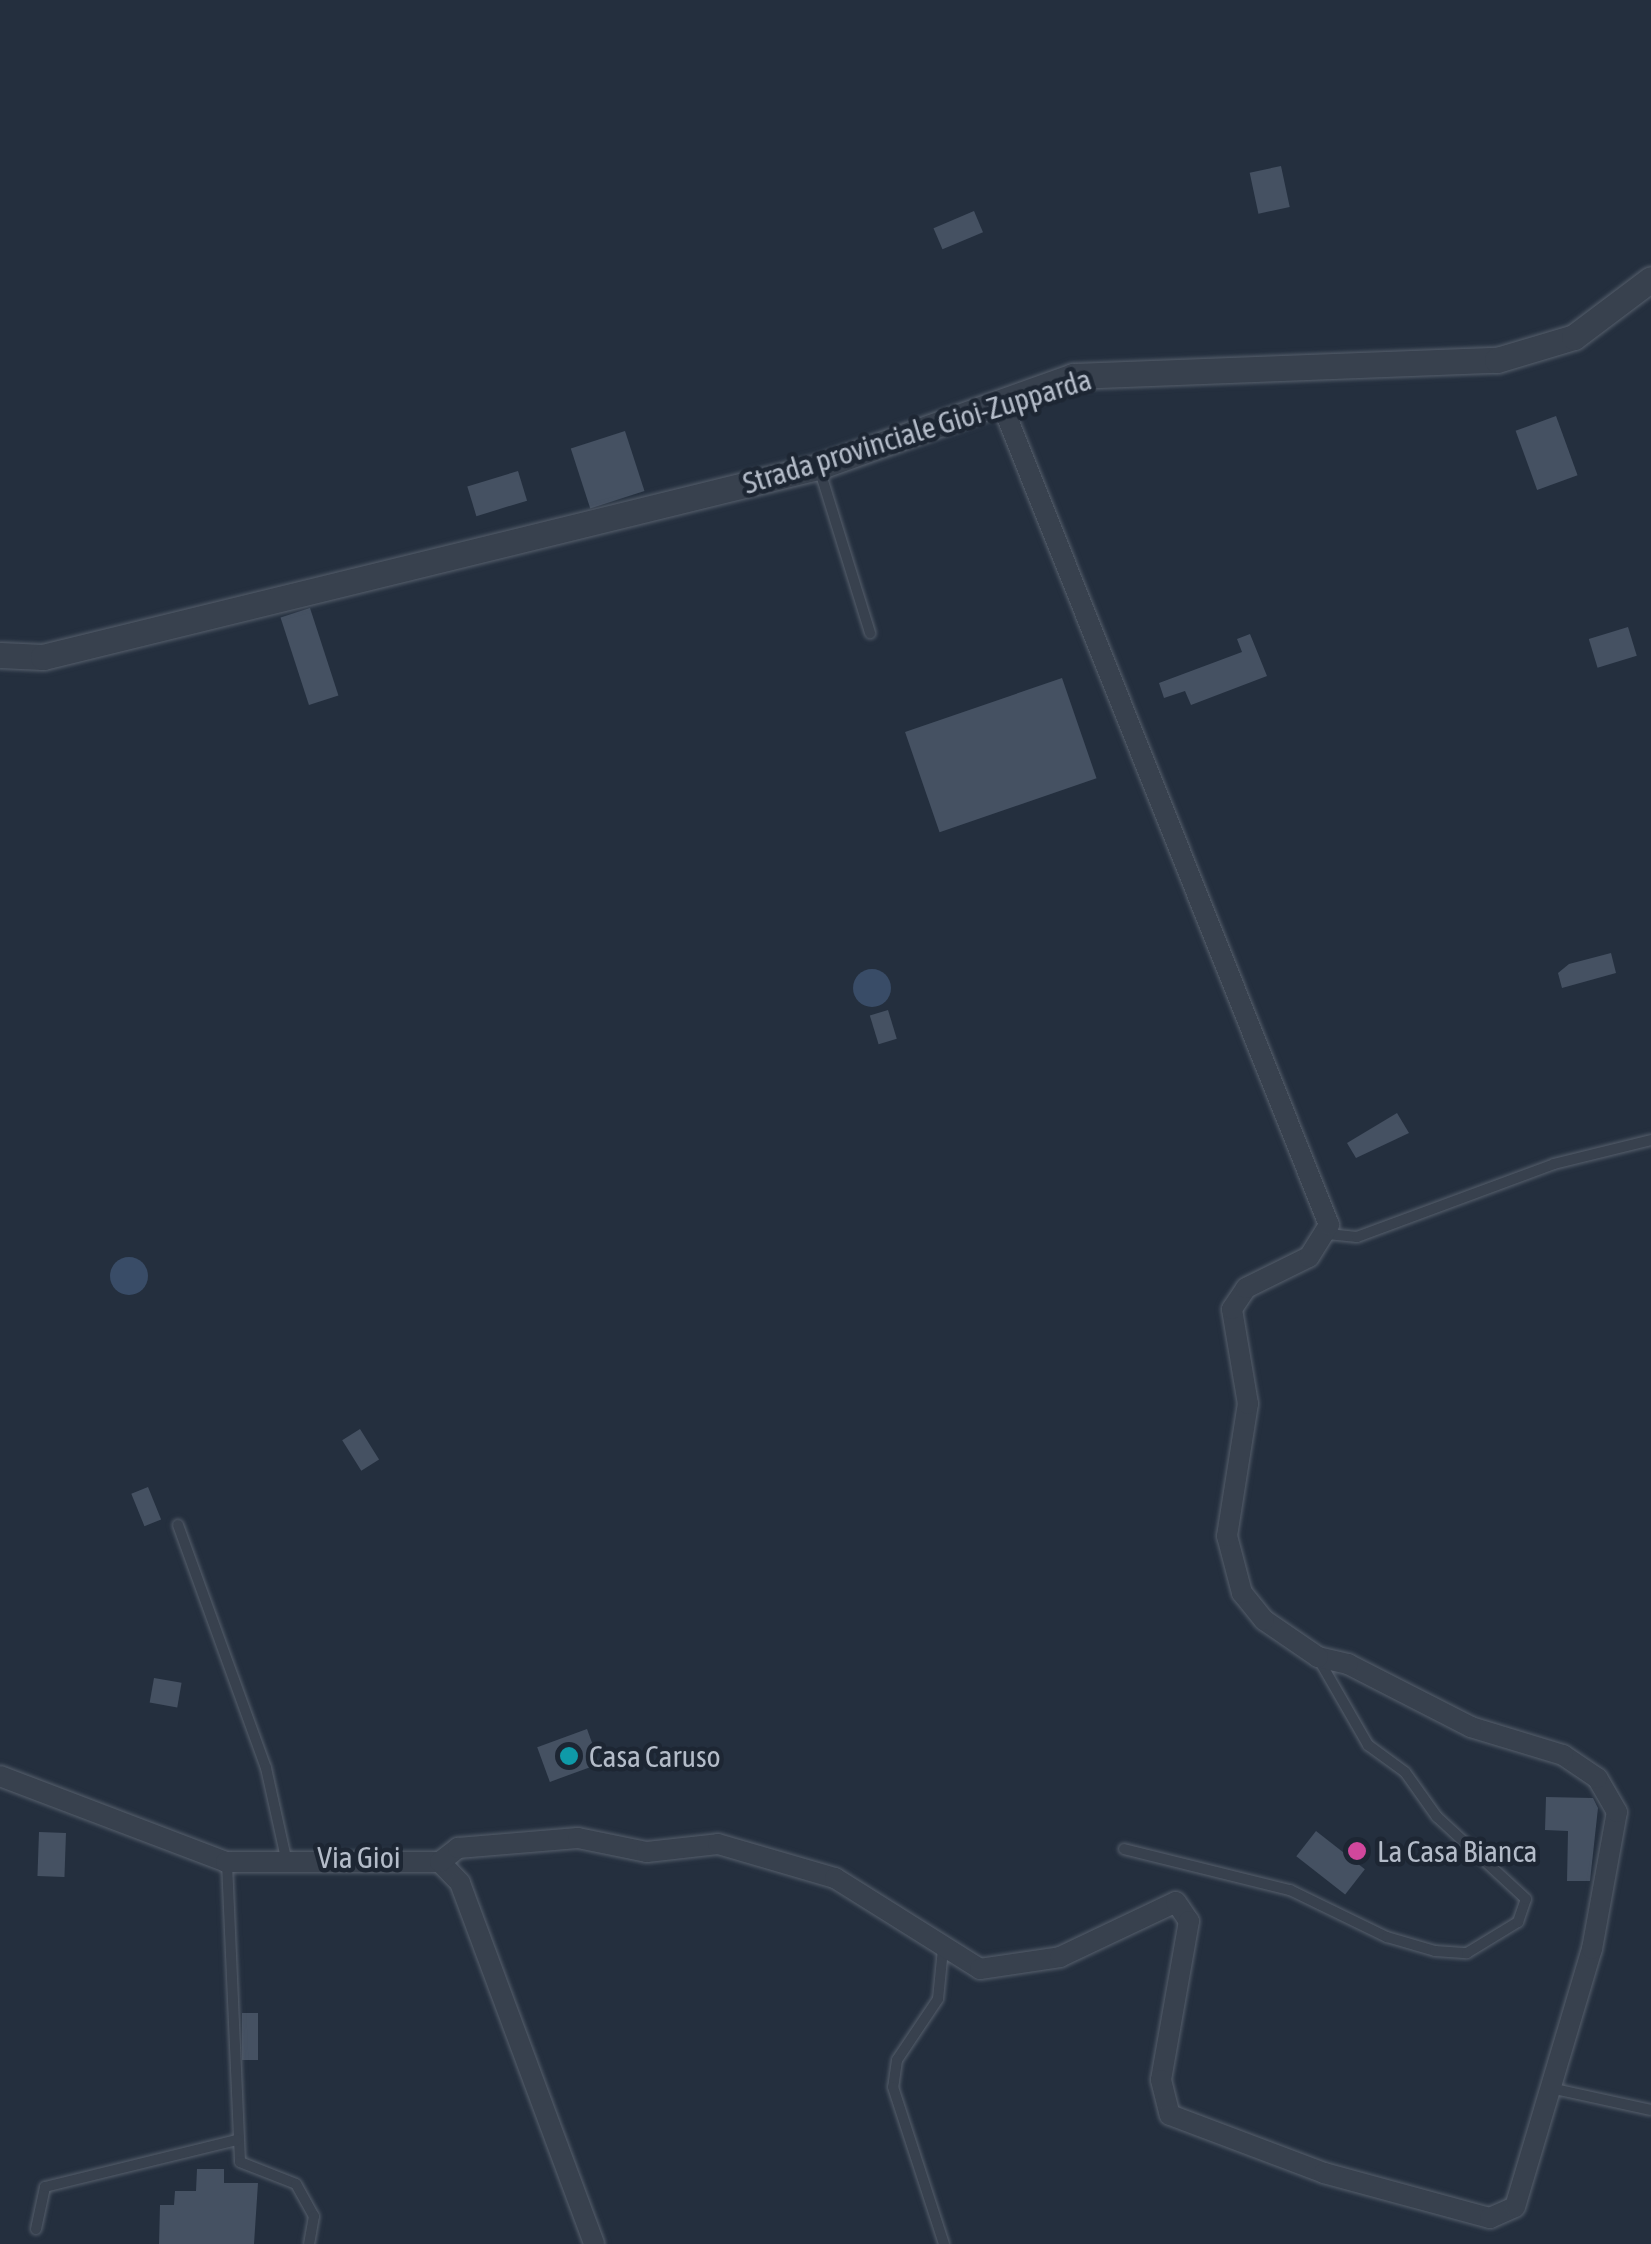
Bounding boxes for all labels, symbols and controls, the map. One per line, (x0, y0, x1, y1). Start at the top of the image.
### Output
street label: Strada provinciale Gioi-Zupparda (738, 361, 1096, 501)
place label: Casa Caruso (589, 1738, 721, 1774)
marker: Casa Caruso (558, 1745, 580, 1767)
place label: La Casa Bianca (1377, 1833, 1537, 1869)
street label: Via Gioi (317, 1839, 401, 1875)
marker: La Casa Bianca (1346, 1840, 1368, 1862)

